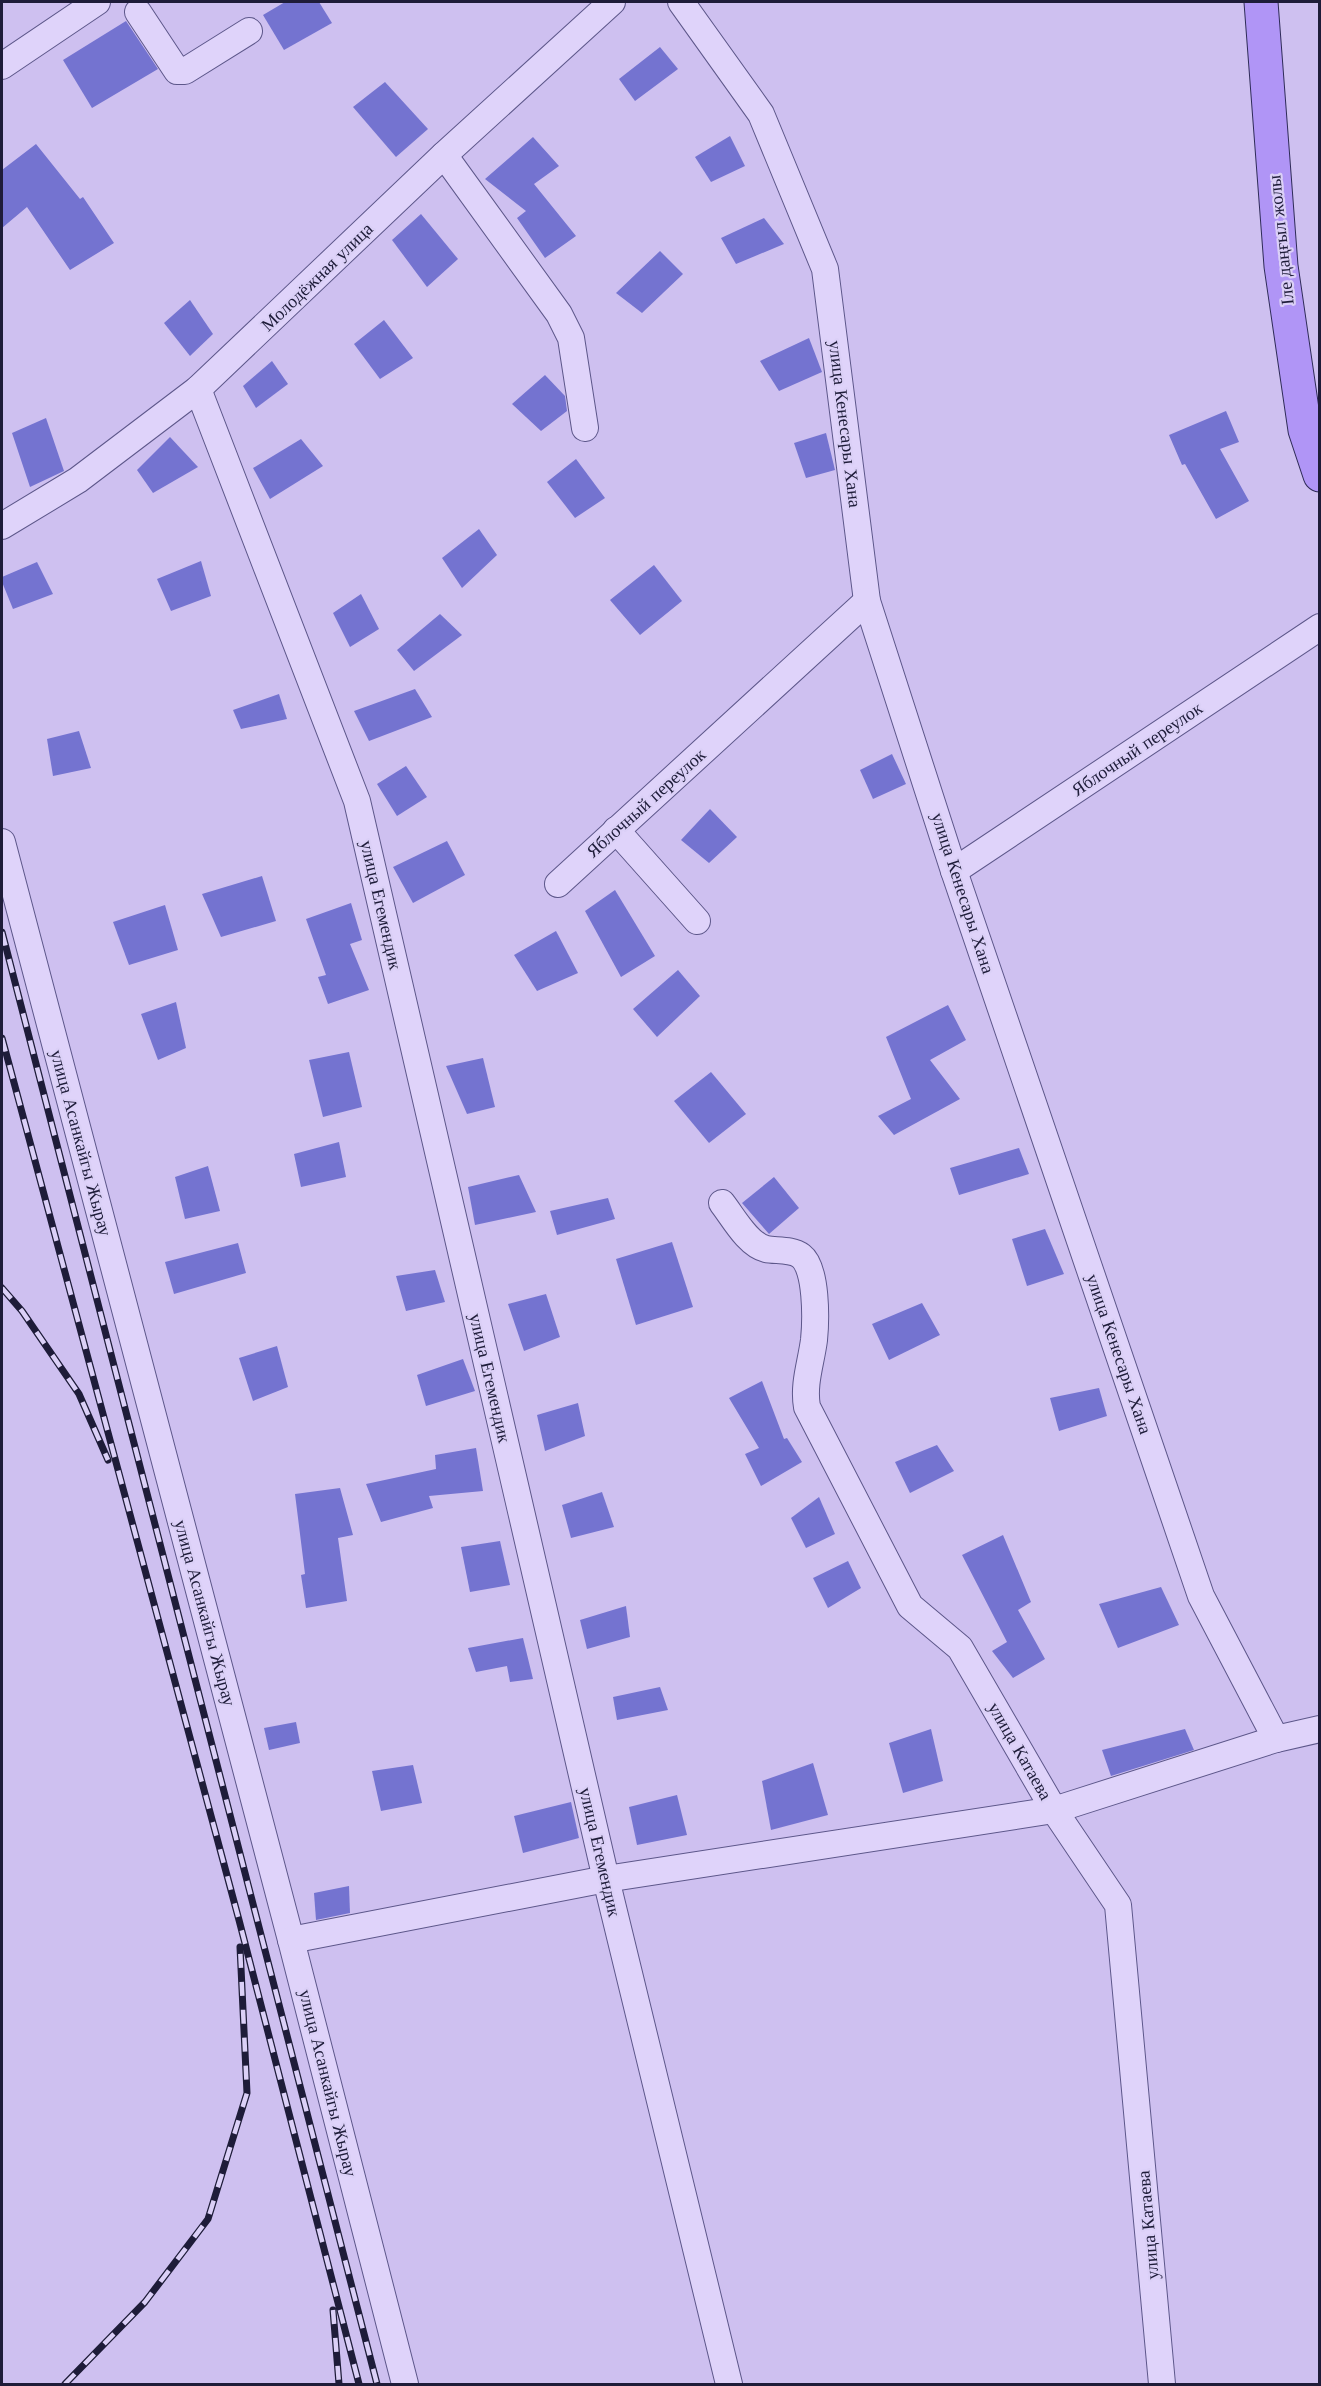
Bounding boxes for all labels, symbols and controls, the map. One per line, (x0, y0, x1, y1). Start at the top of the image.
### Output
street label: Іле даңғыл жолы (1263, 174, 1299, 306)
street label: Молодёжная улица (257, 218, 377, 336)
street label: улица Кенесары Хана (824, 339, 866, 509)
street label: Яблочный переулок (1067, 697, 1207, 801)
street label: Яблочный переулок (582, 744, 710, 862)
street label: улица Кенесары Хана (927, 810, 999, 976)
street label: улица Егемендик (355, 838, 407, 972)
street label: улица Асанкайгы Жырау (46, 1047, 116, 1239)
street label: улица Кенесары Хана (1081, 1271, 1157, 1437)
street label: улица Егемендик (464, 1311, 516, 1445)
street label: улица Асанкайгы Жырау (170, 1517, 240, 1709)
street label: улица Катаева (983, 1698, 1057, 1804)
street label: улица Егемендик (574, 1785, 626, 1919)
street label: улица Асанкайгы Жырау (294, 1987, 362, 2179)
street label: улица Катаева (1132, 2170, 1164, 2280)

